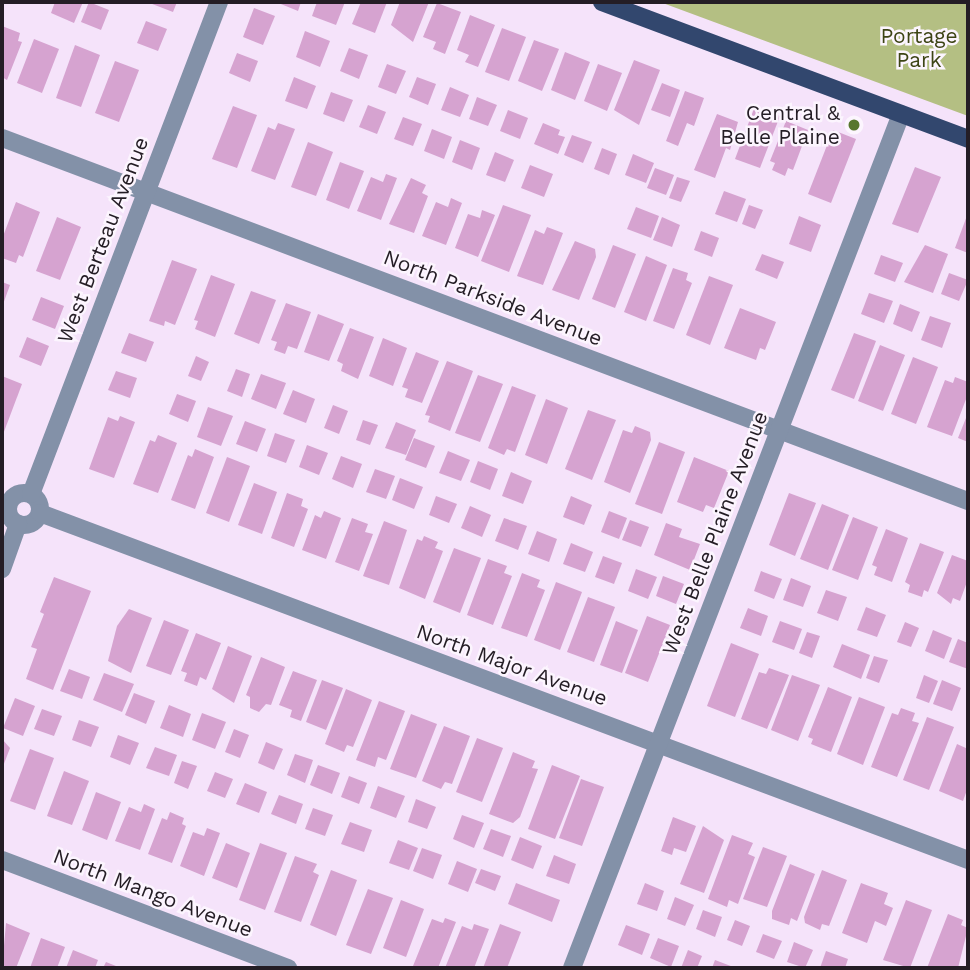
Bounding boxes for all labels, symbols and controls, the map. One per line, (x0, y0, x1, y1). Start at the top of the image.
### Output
park label: Portage Park (880, 23, 958, 73)
place label: Central & Belle Plaine (720, 100, 840, 150)
marker: Central & Belle Plaine (846, 117, 862, 133)
street label: West Berteau Avenue (52, 133, 154, 347)
street label: North Parkside Avenue (380, 244, 606, 352)
street label: West Belle Plaine Avenue (657, 407, 773, 659)
street label: North Major Avenue (412, 619, 612, 711)
street label: North Mango Avenue (49, 843, 257, 943)

